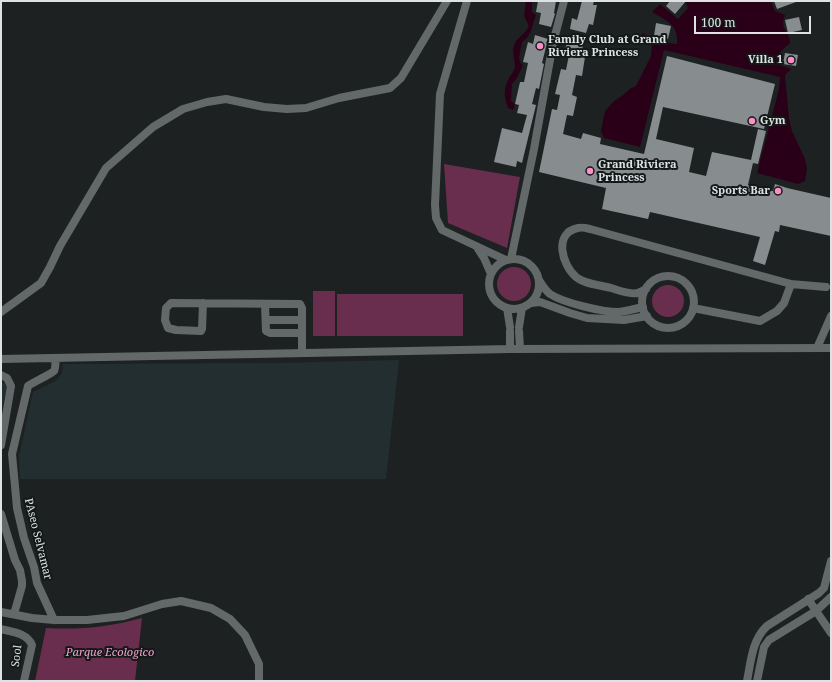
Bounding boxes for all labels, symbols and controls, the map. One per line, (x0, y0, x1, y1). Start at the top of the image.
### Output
scale bar (696, 8, 813, 34)
text: 100 m (701, 14, 736, 31)
place label: Family Club at Grand Riviera Princess (548, 33, 666, 59)
marker: Family Club at Grand Riviera Princess (535, 41, 545, 51)
place label: Villa 1 (748, 53, 783, 67)
marker: Villa 1 (786, 55, 796, 65)
place label: Gym (760, 114, 786, 128)
marker: Gym (747, 116, 757, 126)
place label: Grand Riviera Princess (598, 158, 677, 184)
marker: Grand Riviera Princess (585, 166, 595, 176)
place label: Sports Bar (712, 184, 770, 198)
marker: Sports Bar (773, 186, 783, 196)
street label: PAseo Selvamar (21, 497, 55, 581)
street label: Sool (9, 644, 25, 668)
park label: Parque Ecologico (66, 646, 154, 660)

